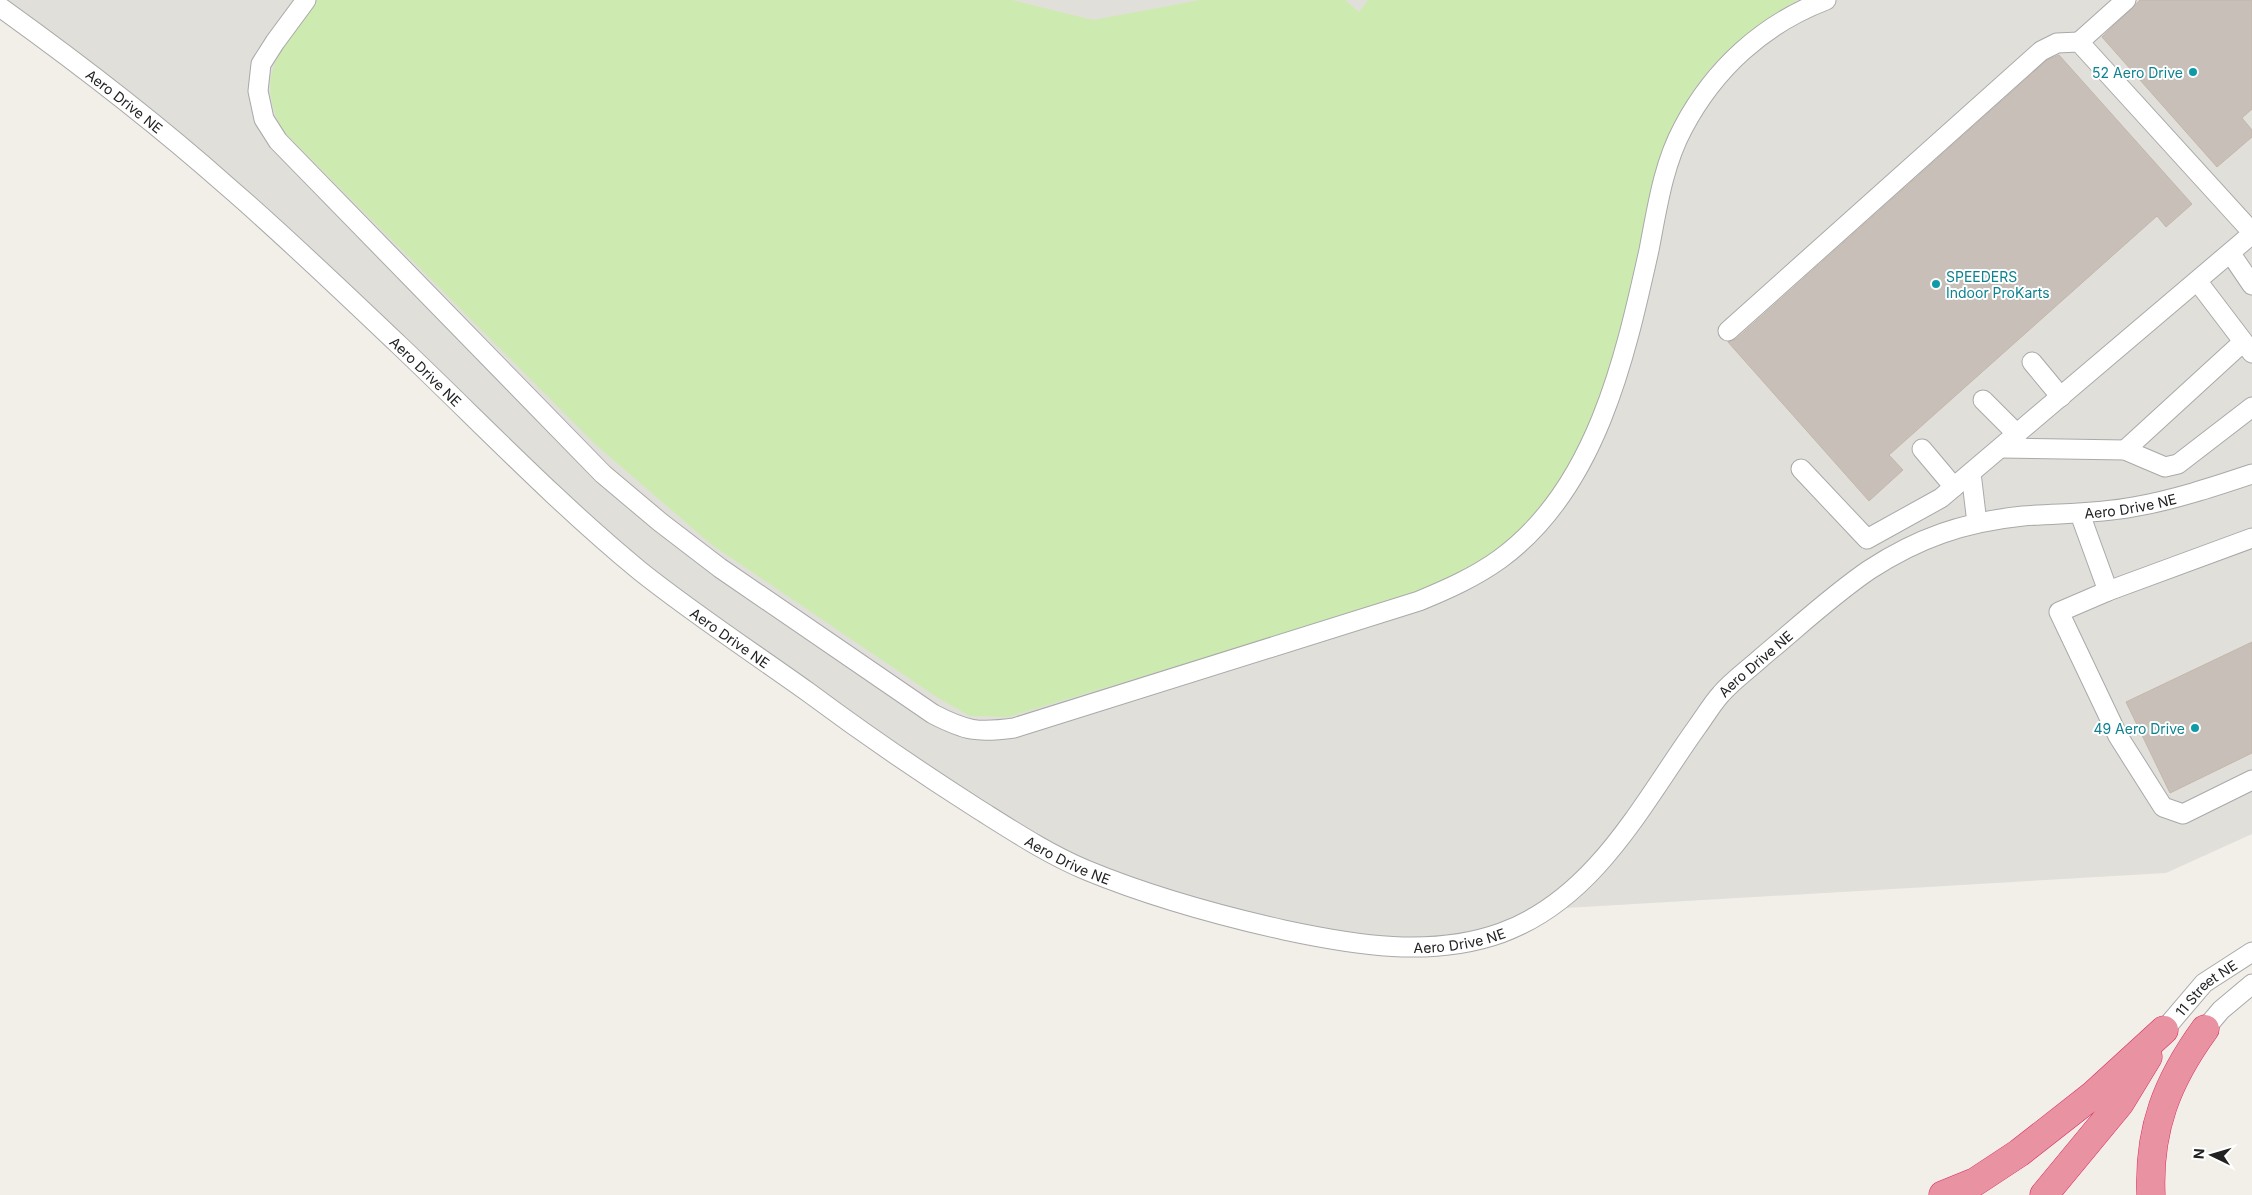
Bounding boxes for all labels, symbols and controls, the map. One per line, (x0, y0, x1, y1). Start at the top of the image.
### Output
place label: 52 Aero Drive (2092, 64, 2183, 81)
street label: Aero Drive NE (83, 65, 166, 136)
marker: 52 Aero Drive (2187, 66, 2199, 78)
place label: SPEEDERS Indoor ProKarts (1946, 268, 2050, 301)
marker: SPEEDERS Indoor ProKarts (1930, 278, 1942, 290)
street label: Aero Drive NE (387, 333, 465, 410)
street label: Aero Drive NE (2084, 489, 2178, 521)
street label: Aero Drive NE (687, 604, 773, 671)
street label: Aero Drive NE (1714, 627, 1796, 700)
place label: 49 Aero Drive (2093, 720, 2185, 737)
marker: 49 Aero Drive (2189, 722, 2201, 734)
street label: Aero Drive NE (1022, 832, 1113, 887)
street label: Aero Drive NE (1413, 924, 1507, 956)
street label: 11 Street NE (2171, 956, 2240, 1019)
north arrow (2187, 1130, 2237, 1180)
text: N (2190, 1148, 2207, 1160)

